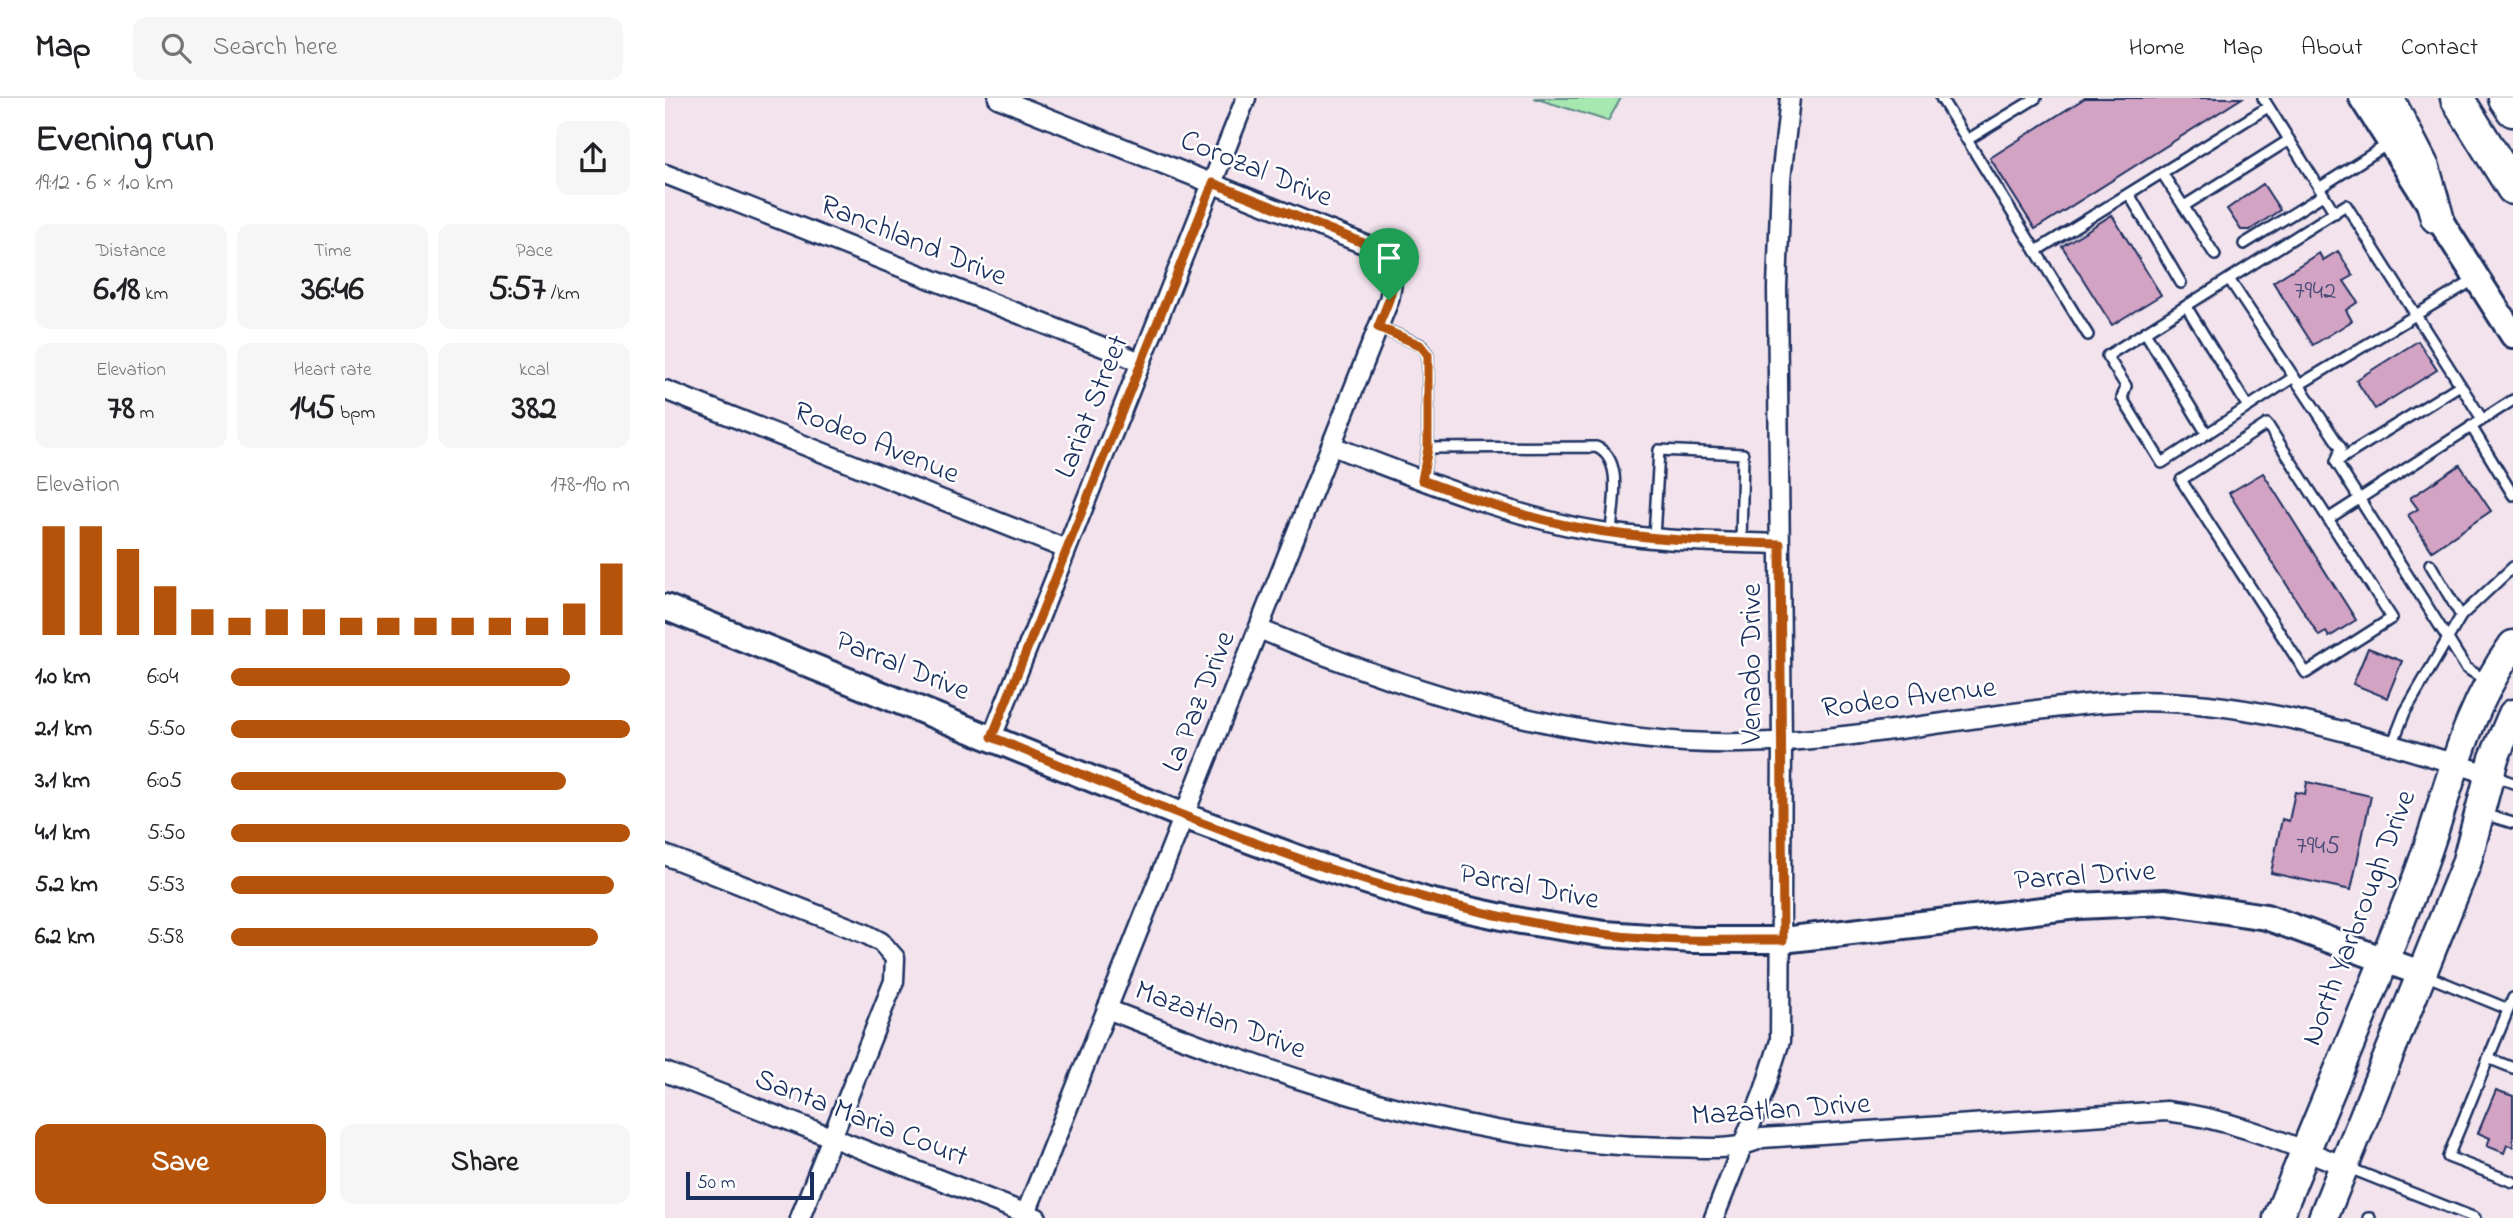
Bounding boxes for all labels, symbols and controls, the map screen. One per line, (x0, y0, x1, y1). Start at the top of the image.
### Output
search box (133, 17, 623, 80)
text: Map (35, 24, 91, 72)
icon: search (157, 29, 195, 67)
text: Search here (213, 29, 337, 67)
text: Home (2129, 31, 2185, 66)
text: Map (2223, 31, 2263, 66)
text: About (2301, 31, 2363, 66)
text: Contact (2401, 31, 2478, 66)
text: Evening run (35, 113, 214, 169)
street label: Corozal Drive (1173, 119, 1339, 221)
button: share (556, 121, 630, 195)
text: 19:12 · 6 × 1.0 km (35, 167, 173, 200)
street label: Ranchland Drive (813, 184, 1014, 300)
pin (1359, 228, 1419, 300)
text: Distance (96, 238, 166, 265)
text: Time (314, 238, 351, 265)
text: Pace (516, 238, 553, 265)
icon: arrive (1370, 239, 1408, 277)
text: 6.18 (94, 265, 140, 316)
text: 36:46 (301, 265, 364, 316)
text: 5:57 (489, 265, 546, 316)
house number: 7942 (2294, 273, 2336, 311)
text: km (140, 281, 168, 308)
text: /km (546, 281, 580, 308)
street label: Lariat Street (1044, 329, 1142, 485)
text: Elevation (96, 357, 166, 384)
text: Heart rate (294, 357, 371, 384)
text: kcal (519, 357, 549, 384)
text: 78 (107, 384, 135, 435)
text: 145 (290, 384, 335, 435)
text: 382 (512, 384, 557, 435)
street label: Rodeo Avenue (786, 391, 966, 497)
text: m (135, 400, 154, 427)
text: bpm (335, 400, 375, 427)
text: Elevation (35, 469, 120, 502)
text: 178–190 m (550, 469, 630, 502)
street label: Venado Drive (1731, 583, 1775, 746)
street label: Parral Drive (828, 620, 976, 714)
street label: La Paz Drive (1152, 624, 1249, 779)
text: 1.0 km (35, 661, 91, 694)
text: 6:04 (147, 661, 179, 694)
street label: Rodeo Avenue (1819, 666, 1999, 732)
text: 2.1 km (35, 713, 92, 746)
text: 5:50 (147, 713, 185, 746)
text: 3.1 km (35, 765, 90, 798)
text: 6:05 (147, 765, 182, 798)
street label: North Yarbrough Drive (2291, 783, 2429, 1052)
text: 4.1 km (35, 817, 90, 850)
text: 5:50 (147, 817, 185, 850)
house number: 7945 (2296, 828, 2340, 866)
street label: Parral Drive (2013, 850, 2158, 904)
street label: Parral Drive (1455, 853, 1603, 923)
text: 5.2 km (35, 869, 98, 902)
text: 5:53 (147, 869, 185, 902)
text: 6.2 km (35, 921, 95, 954)
text: 5:58 (147, 921, 184, 954)
street label: Mazatlan Drive (1128, 970, 1312, 1073)
street label: Santa Maria Court (748, 1058, 974, 1180)
street label: Mazatlan Drive (1690, 1083, 1873, 1139)
button: Save (35, 1124, 326, 1204)
button: Share (340, 1124, 630, 1204)
scale bar (686, 1169, 814, 1201)
text: 50 m (697, 1170, 736, 1197)

